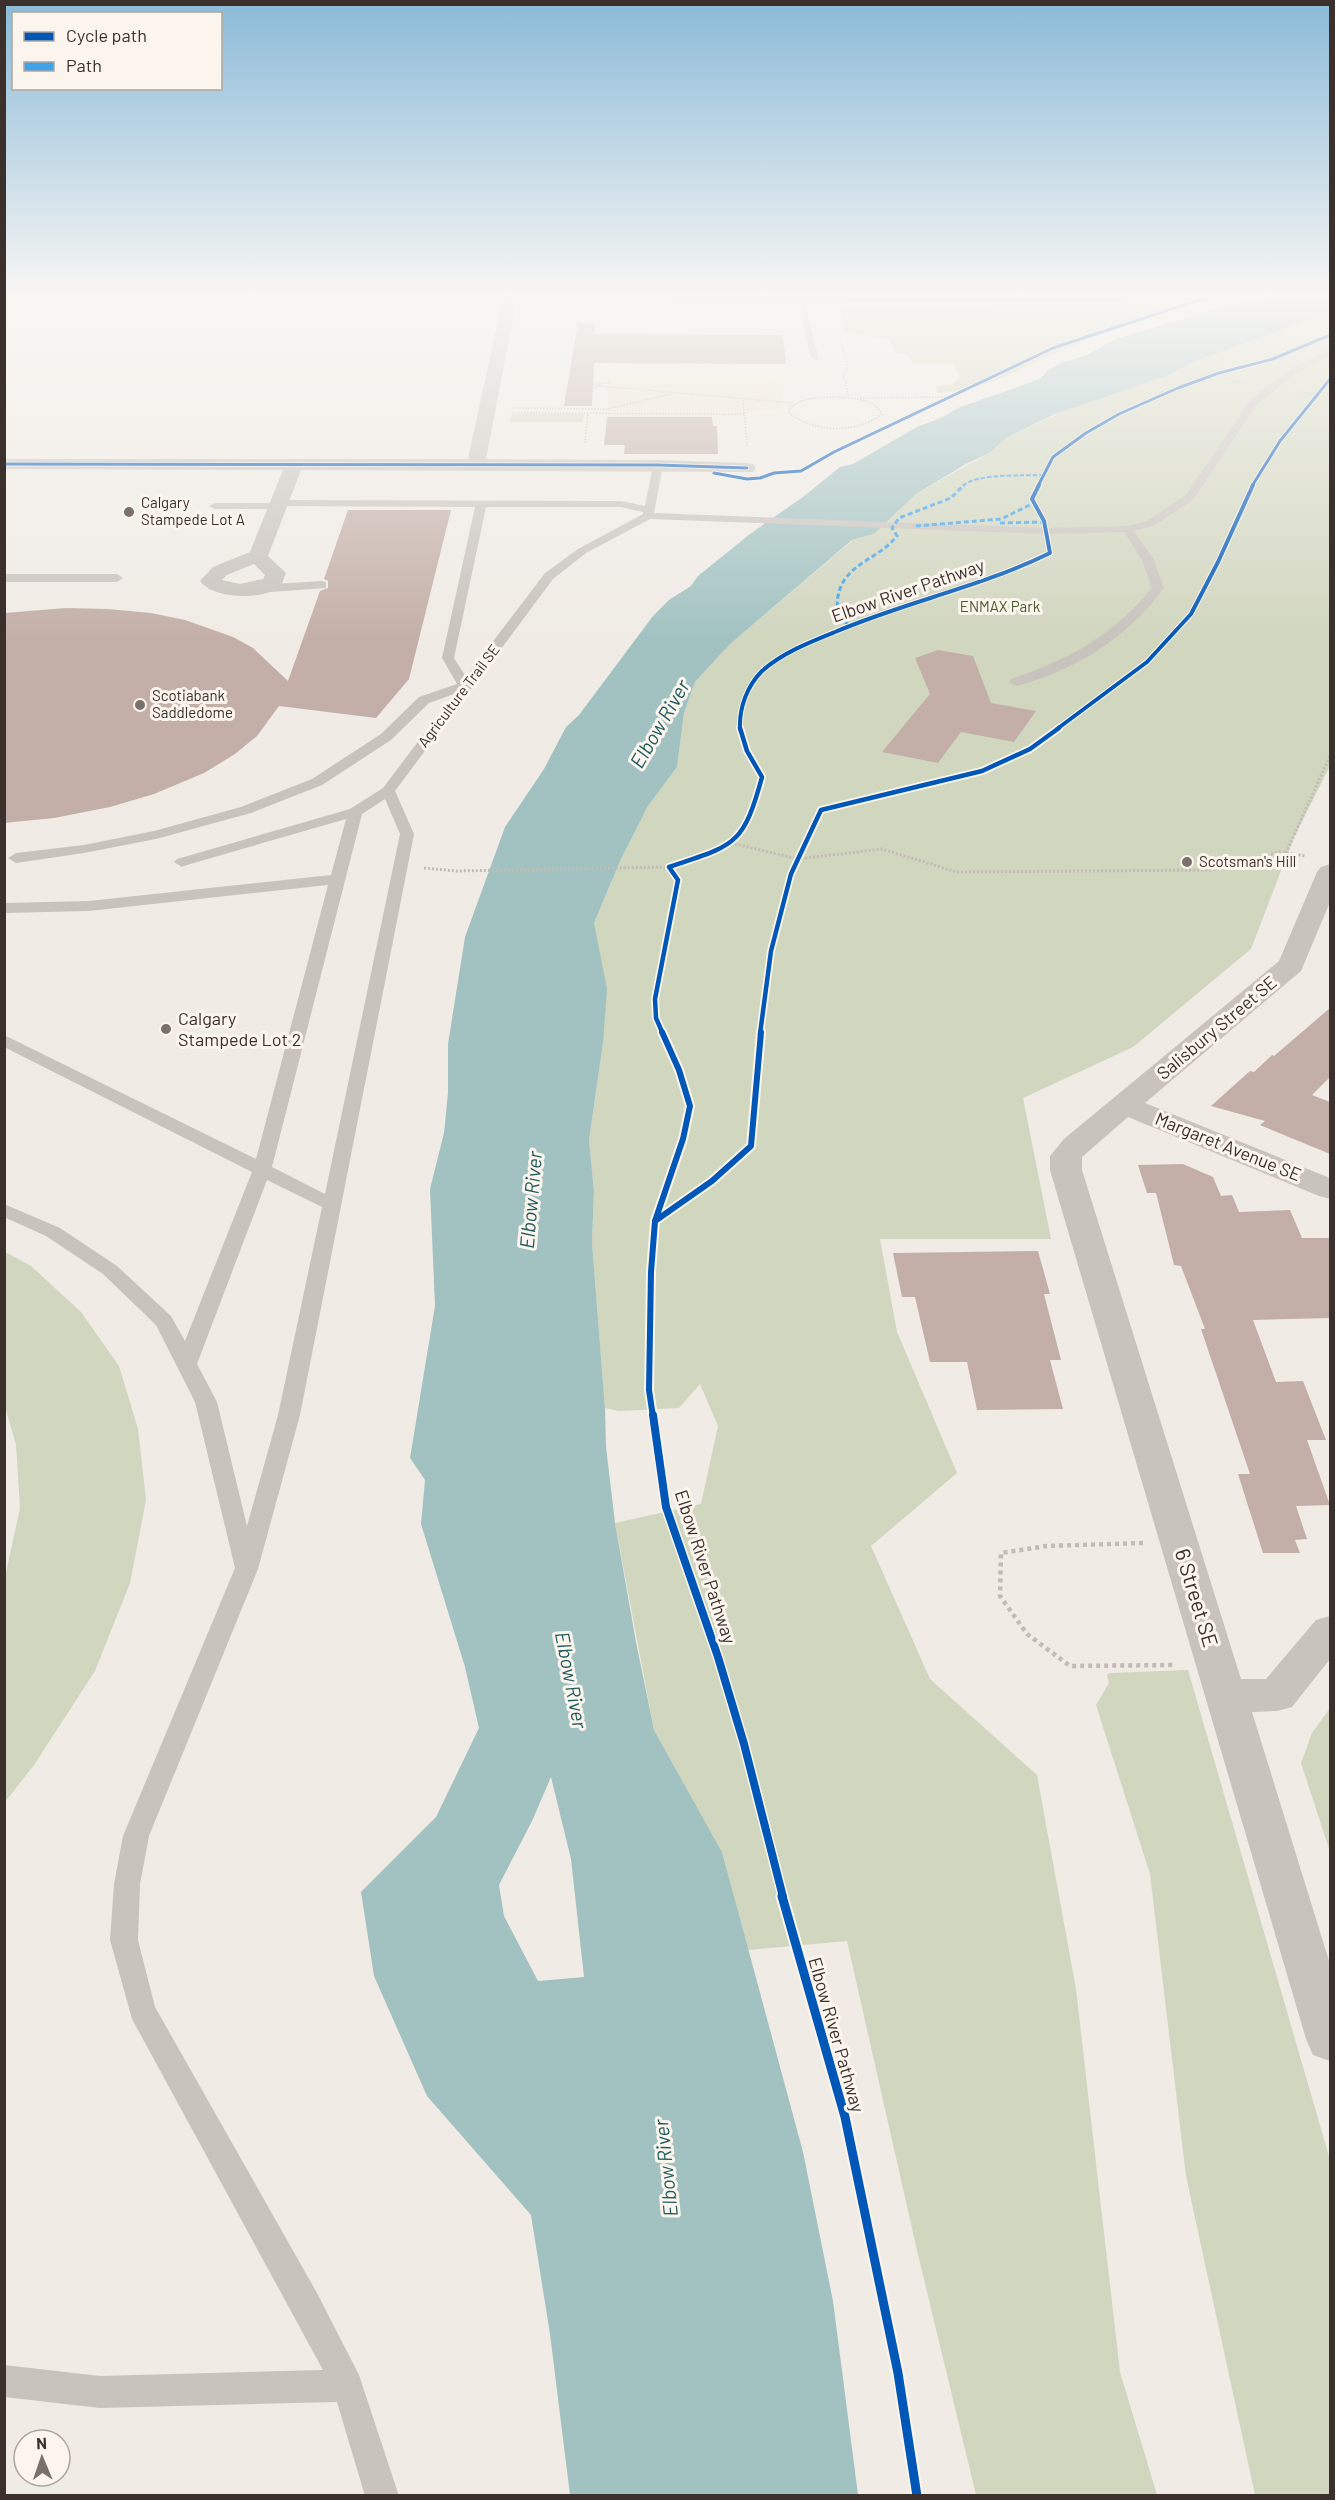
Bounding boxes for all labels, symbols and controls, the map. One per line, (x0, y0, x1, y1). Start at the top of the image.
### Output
legend (12, 12, 222, 90)
text: Cycle path (66, 24, 147, 46)
text: Path (66, 54, 102, 76)
place label: Calgary Stampede Lot A (141, 493, 245, 528)
marker: Calgary Stampede Lot A (122, 505, 136, 519)
street label: Elbow River Pathway (828, 554, 987, 627)
park label: ENMAX Park (960, 597, 1041, 615)
street label: Agriculture Trail SE (414, 640, 503, 750)
water label: Elbow River (624, 674, 694, 772)
place label: Scotiabank Saddledome (152, 686, 233, 721)
marker: Scotiabank Saddledome (133, 698, 147, 712)
place label: Scotsman's Hill (1199, 852, 1296, 870)
marker: Scotsman's Hill (1180, 855, 1194, 869)
street label: Salisbury Street SE (1152, 971, 1281, 1084)
place label: Calgary Stampede Lot 2 (178, 1007, 301, 1050)
marker: Calgary Stampede Lot 2 (159, 1022, 173, 1036)
street label: Margaret Avenue SE (1152, 1107, 1305, 1185)
water label: Elbow River (514, 1149, 546, 1250)
street label: Elbow River Pathway (671, 1487, 741, 1646)
street label: 6 Street SE (1171, 1545, 1224, 1650)
water label: Elbow River (551, 1630, 593, 1731)
street label: Elbow River Pathway (804, 1955, 870, 2115)
water label: Elbow River (648, 2117, 682, 2218)
north arrow (12, 2428, 72, 2488)
text: N (36, 2433, 47, 2452)

